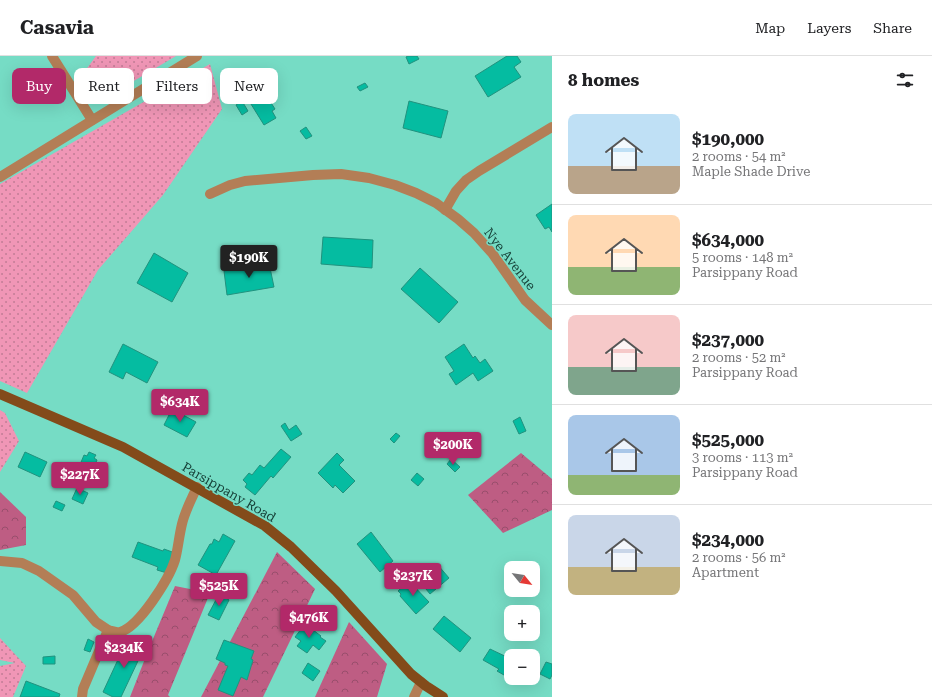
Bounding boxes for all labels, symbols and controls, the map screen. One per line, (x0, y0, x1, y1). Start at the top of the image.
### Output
text: Casavia (20, 16, 94, 39)
text: Map (755, 20, 785, 36)
text: Layers (807, 20, 851, 36)
text: Share (873, 20, 912, 36)
chip: Buy (12, 68, 66, 104)
chip: Rent (74, 68, 134, 104)
chip: Filters (142, 68, 212, 104)
chip: New (220, 68, 278, 104)
icon: filters (894, 69, 916, 91)
text: 8 homes (568, 70, 639, 90)
text: $190,000 (692, 129, 764, 149)
icon: home (600, 130, 648, 178)
text: 2 rooms · 54 m² (692, 149, 786, 164)
text: Maple Shade Drive (692, 164, 810, 179)
street label: Nye Avenue (481, 225, 539, 293)
text: $634,000 (692, 230, 764, 250)
icon: home (600, 231, 648, 279)
pin: $190K (221, 245, 277, 279)
text: $190K (229, 250, 269, 265)
text: 5 rooms · 148 m² (692, 250, 793, 265)
text: Parsippany Road (692, 265, 798, 280)
text: $237,000 (692, 330, 764, 350)
icon: home (600, 331, 648, 379)
text: 2 rooms · 52 m² (692, 350, 786, 365)
text: Parsippany Road (692, 365, 798, 380)
pin: $634K (152, 389, 208, 423)
text: $634K (160, 394, 200, 409)
text: $525,000 (692, 430, 764, 450)
icon: home (600, 431, 648, 479)
pin: $200K (425, 432, 481, 466)
text: $200K (433, 437, 473, 452)
text: 3 rooms · 113 m² (692, 450, 793, 465)
street label: Parsippany Road (179, 459, 279, 525)
pin: $227K (52, 462, 108, 496)
text: Parsippany Road (692, 465, 798, 480)
text: $227K (60, 467, 100, 482)
text: $234,000 (692, 530, 764, 550)
icon: home (600, 531, 648, 579)
text: 2 rooms · 56 m² (692, 550, 786, 565)
north arrow (504, 561, 540, 597)
map controls (504, 561, 540, 685)
pin: $237K (385, 563, 441, 597)
text: Apartment (692, 565, 759, 580)
text: $237K (393, 568, 433, 583)
pin: $525K (191, 573, 247, 607)
text: $525K (199, 578, 239, 593)
pin: $476K (281, 605, 337, 639)
button: + (504, 605, 540, 641)
text: $476K (289, 610, 329, 625)
pin: $234K (96, 635, 152, 669)
text: $234K (104, 640, 144, 655)
button: − (504, 649, 540, 685)

